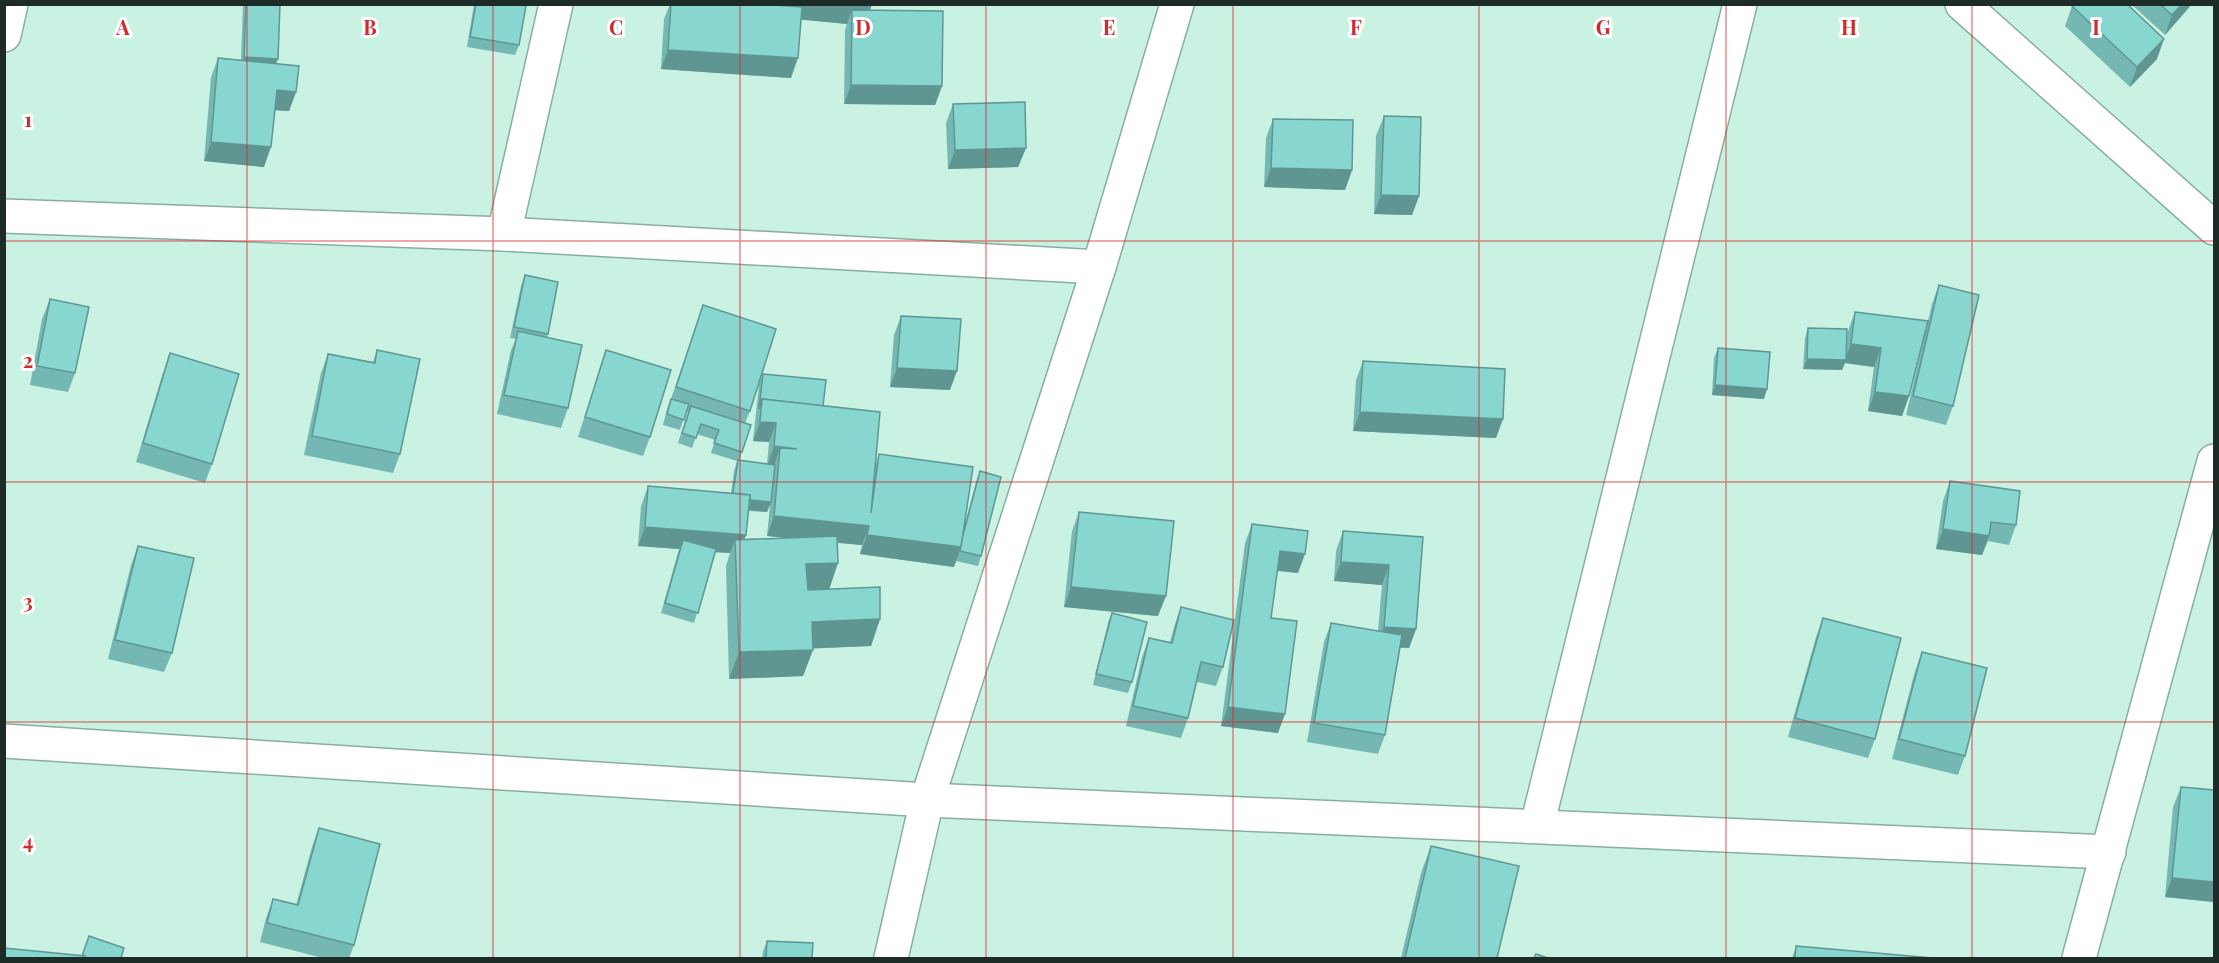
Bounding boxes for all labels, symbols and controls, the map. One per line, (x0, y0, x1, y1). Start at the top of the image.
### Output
text: A (115, 13, 130, 40)
text: B (363, 13, 377, 40)
text: C (609, 13, 623, 40)
text: D (855, 13, 871, 40)
text: E (1103, 13, 1115, 40)
text: F (1350, 13, 1362, 40)
text: G (1596, 13, 1611, 40)
text: H (1841, 13, 1857, 40)
text: I (2092, 13, 2100, 40)
text: 1 (24, 105, 32, 132)
text: 2 (23, 346, 33, 373)
text: 3 (23, 587, 33, 614)
text: 4 (23, 827, 33, 854)

